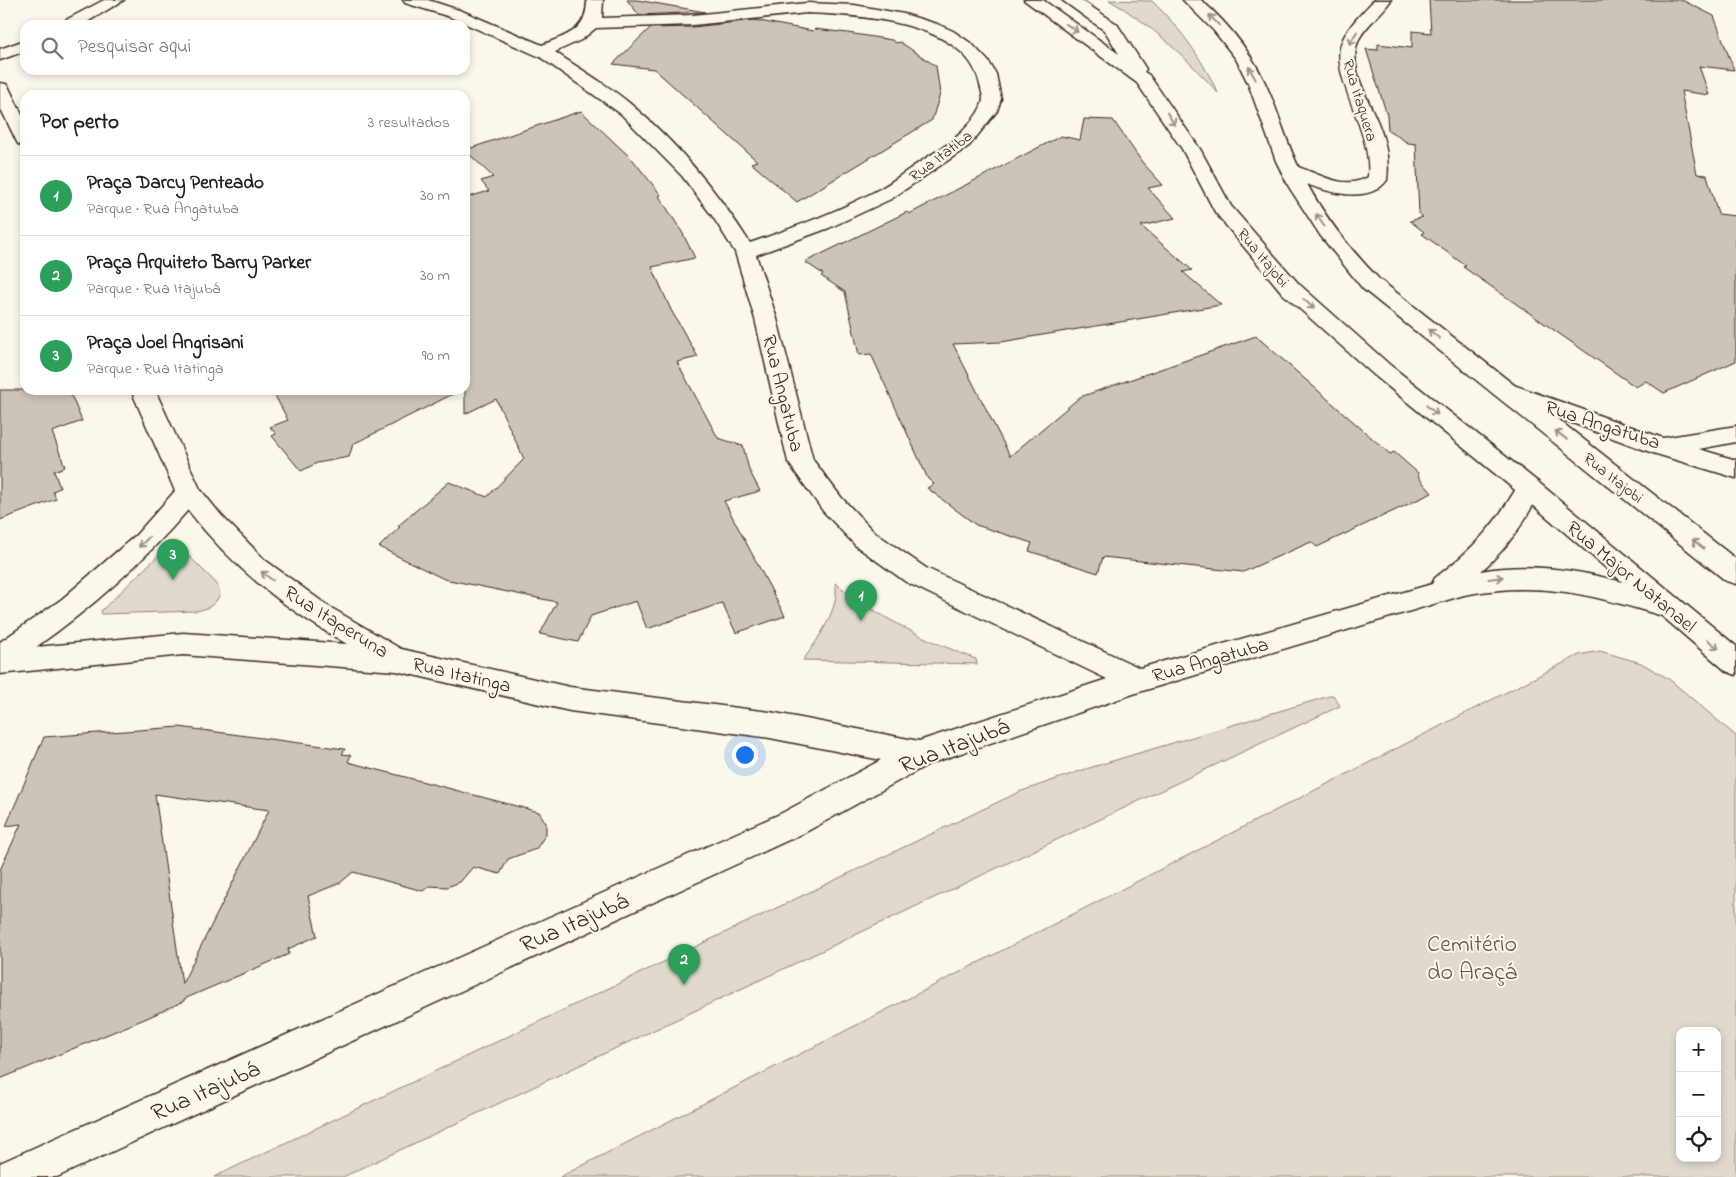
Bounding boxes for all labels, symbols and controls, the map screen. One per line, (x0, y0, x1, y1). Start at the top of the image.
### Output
one-way arrow (1208, 14, 1220, 26)
search box (20, 20, 470, 75)
one-way arrow (1065, 23, 1079, 33)
one-way arrow (1347, 31, 1358, 45)
icon: search (38, 34, 66, 62)
text: Pesquisar aqui (78, 34, 191, 61)
street label: Rua Itaquera (1335, 56, 1383, 145)
one-way arrow (1247, 65, 1257, 80)
text: Por perto (40, 108, 119, 138)
text: 3 resultados (368, 111, 450, 135)
one-way arrow (1166, 111, 1176, 125)
street label: Rua Itatiba (905, 125, 978, 188)
text: Praça Darcy Penteado (87, 170, 264, 197)
text: 1 (53, 184, 59, 208)
text: 30 m (420, 184, 450, 208)
text: Parque · Rua Angatuba (87, 197, 239, 221)
one-way arrow (1315, 213, 1325, 227)
street label: Rua Itajobi (1231, 223, 1294, 293)
text: Praça Arquiteto Barry Parker (87, 250, 311, 277)
text: 2 (52, 264, 60, 288)
text: 30 m (420, 264, 450, 288)
text: Parque · Rua Itajubá (87, 277, 220, 301)
one-way arrow (1302, 299, 1315, 310)
one-way arrow (1427, 329, 1441, 339)
text: Praça Joel Angrisani (87, 330, 244, 357)
street label: Rua Angatuba (752, 332, 810, 455)
text: 3 (53, 344, 59, 368)
text: 90 m (422, 344, 450, 368)
text: Parque · Rua Itatinga (87, 357, 224, 381)
street label: Rua Angatuba (1541, 394, 1664, 460)
one-way arrow (1425, 404, 1438, 415)
one-way arrow (1555, 430, 1568, 441)
street label: Rua Itajobi (1578, 447, 1648, 510)
street label: Rua Major Natanael (1559, 515, 1702, 641)
one-way arrow (138, 536, 151, 548)
one-way arrow (1692, 538, 1705, 549)
pin: 3 (157, 539, 189, 580)
one-way arrow (260, 571, 274, 581)
one-way arrow (1487, 573, 1503, 583)
street label: Rua Itaperuna (278, 579, 394, 667)
pin: 1 (845, 580, 877, 621)
street label: Rua Angatuba (1149, 631, 1272, 693)
one-way arrow (1706, 639, 1719, 650)
street label: Rua Itatinga (409, 651, 514, 703)
street label: Rua Itajubá (895, 710, 1015, 784)
your location (732, 742, 758, 768)
street label: Rua Itajubá (515, 885, 635, 964)
park label: Cemitério do Araçá (1427, 928, 1517, 991)
pin: 2 (668, 944, 700, 985)
map controls (1676, 1027, 1721, 1162)
button: + (1676, 1027, 1721, 1072)
street label: Rua Itajubá (146, 1053, 266, 1132)
button: − (1676, 1072, 1721, 1117)
button: locate (1676, 1117, 1721, 1162)

